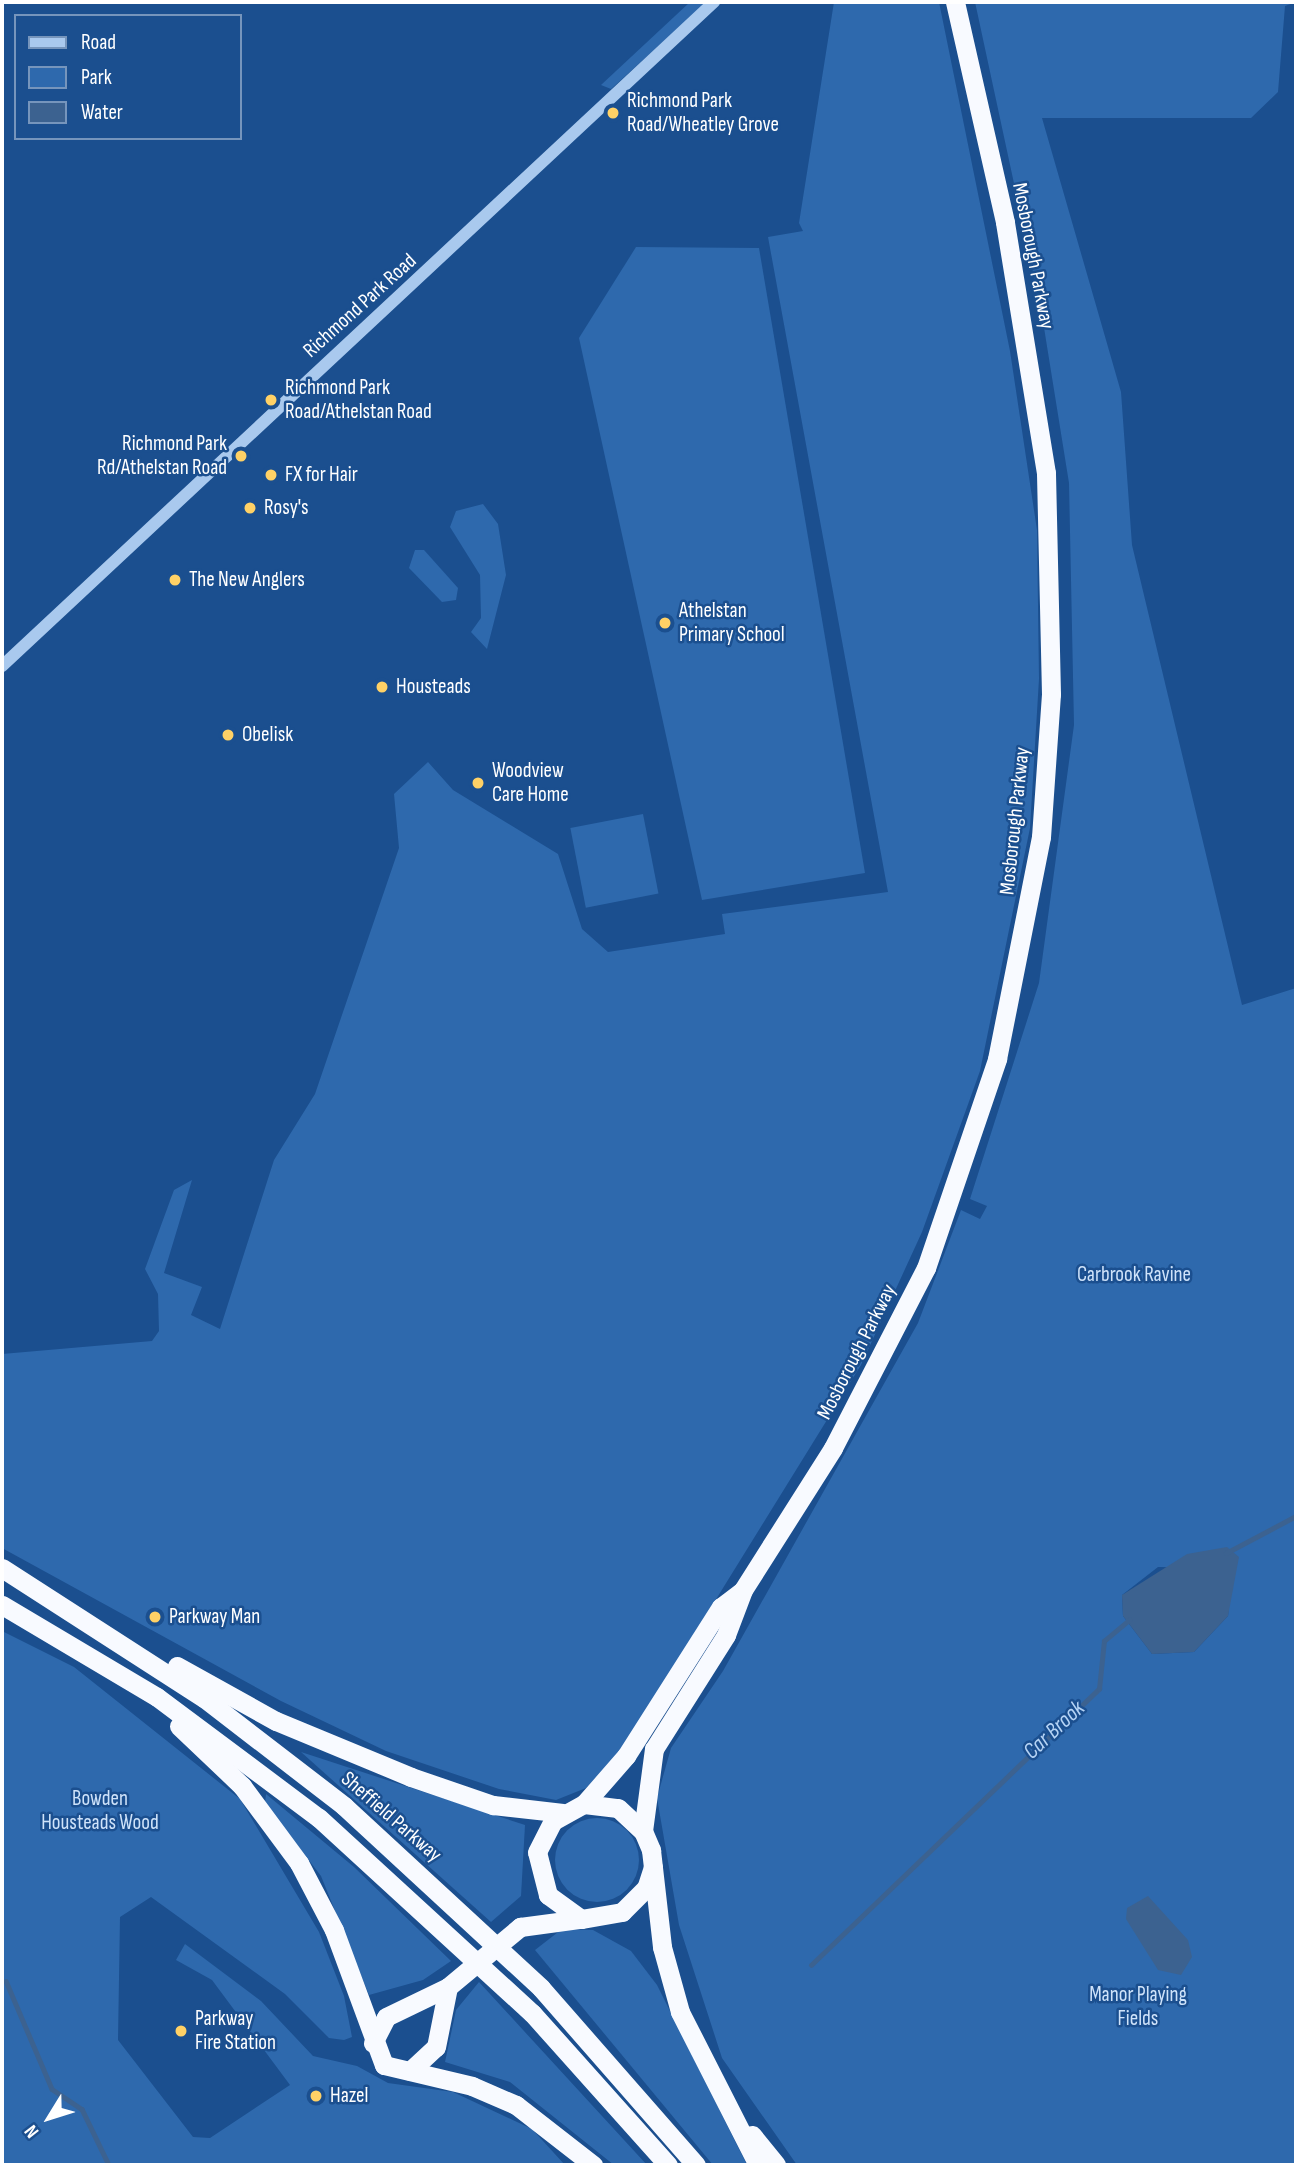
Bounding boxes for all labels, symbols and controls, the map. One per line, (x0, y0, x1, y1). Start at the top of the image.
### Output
legend (14, 14, 242, 140)
text: Road (81, 30, 116, 55)
text: Park (81, 65, 112, 90)
place label: Richmond Park Road/Wheatley Grove (627, 88, 779, 138)
text: Water (81, 100, 123, 125)
marker: Richmond Park Road/Wheatley Grove (605, 105, 621, 121)
street label: Mosborough Parkway (1006, 181, 1060, 331)
street label: Richmond Park Road (298, 249, 422, 363)
place label: Richmond Park Road/Athelstan Road (285, 375, 432, 425)
marker: Richmond Park Road/Athelstan Road (263, 392, 279, 408)
place label: Richmond Park Rd/Athelstan Road (97, 431, 227, 481)
marker: Richmond Park Rd/Athelstan Road (233, 448, 249, 464)
place label: FX for Hair (285, 462, 358, 488)
marker: FX for Hair (263, 467, 279, 483)
place label: Rosy's (264, 495, 309, 521)
marker: Rosy's (242, 500, 258, 516)
place label: The New Anglers (189, 567, 305, 593)
marker: The New Anglers (167, 572, 183, 588)
place label: Athelstan Primary School (679, 598, 785, 648)
marker: Athelstan Primary School (657, 615, 673, 631)
place label: Housteads (396, 674, 471, 700)
marker: Housteads (374, 679, 390, 695)
place label: Obelisk (242, 722, 293, 748)
marker: Obelisk (220, 727, 236, 743)
street label: Mosborough Parkway (995, 746, 1035, 896)
place label: Woodview Care Home (492, 758, 569, 808)
marker: Woodview Care Home (470, 775, 486, 791)
park label: Carbrook Ravine (1077, 1262, 1191, 1288)
street label: Mosborough Parkway (812, 1280, 902, 1424)
place label: Parkway Man (169, 1604, 260, 1630)
marker: Parkway Man (147, 1609, 163, 1625)
water label: Car Brook (1018, 1695, 1090, 1765)
street label: Sheffield Parkway (336, 1766, 446, 1868)
park label: Bowden Housteads Wood (41, 1786, 159, 1836)
park label: Manor Playing Fields (1089, 1982, 1187, 2032)
place label: Parkway Fire Station (195, 2006, 276, 2056)
marker: Parkway Fire Station (173, 2023, 189, 2039)
north arrow (14, 2083, 84, 2153)
place label: Hazel (330, 2083, 368, 2109)
marker: Hazel (308, 2088, 324, 2104)
text: N (20, 2120, 44, 2142)

